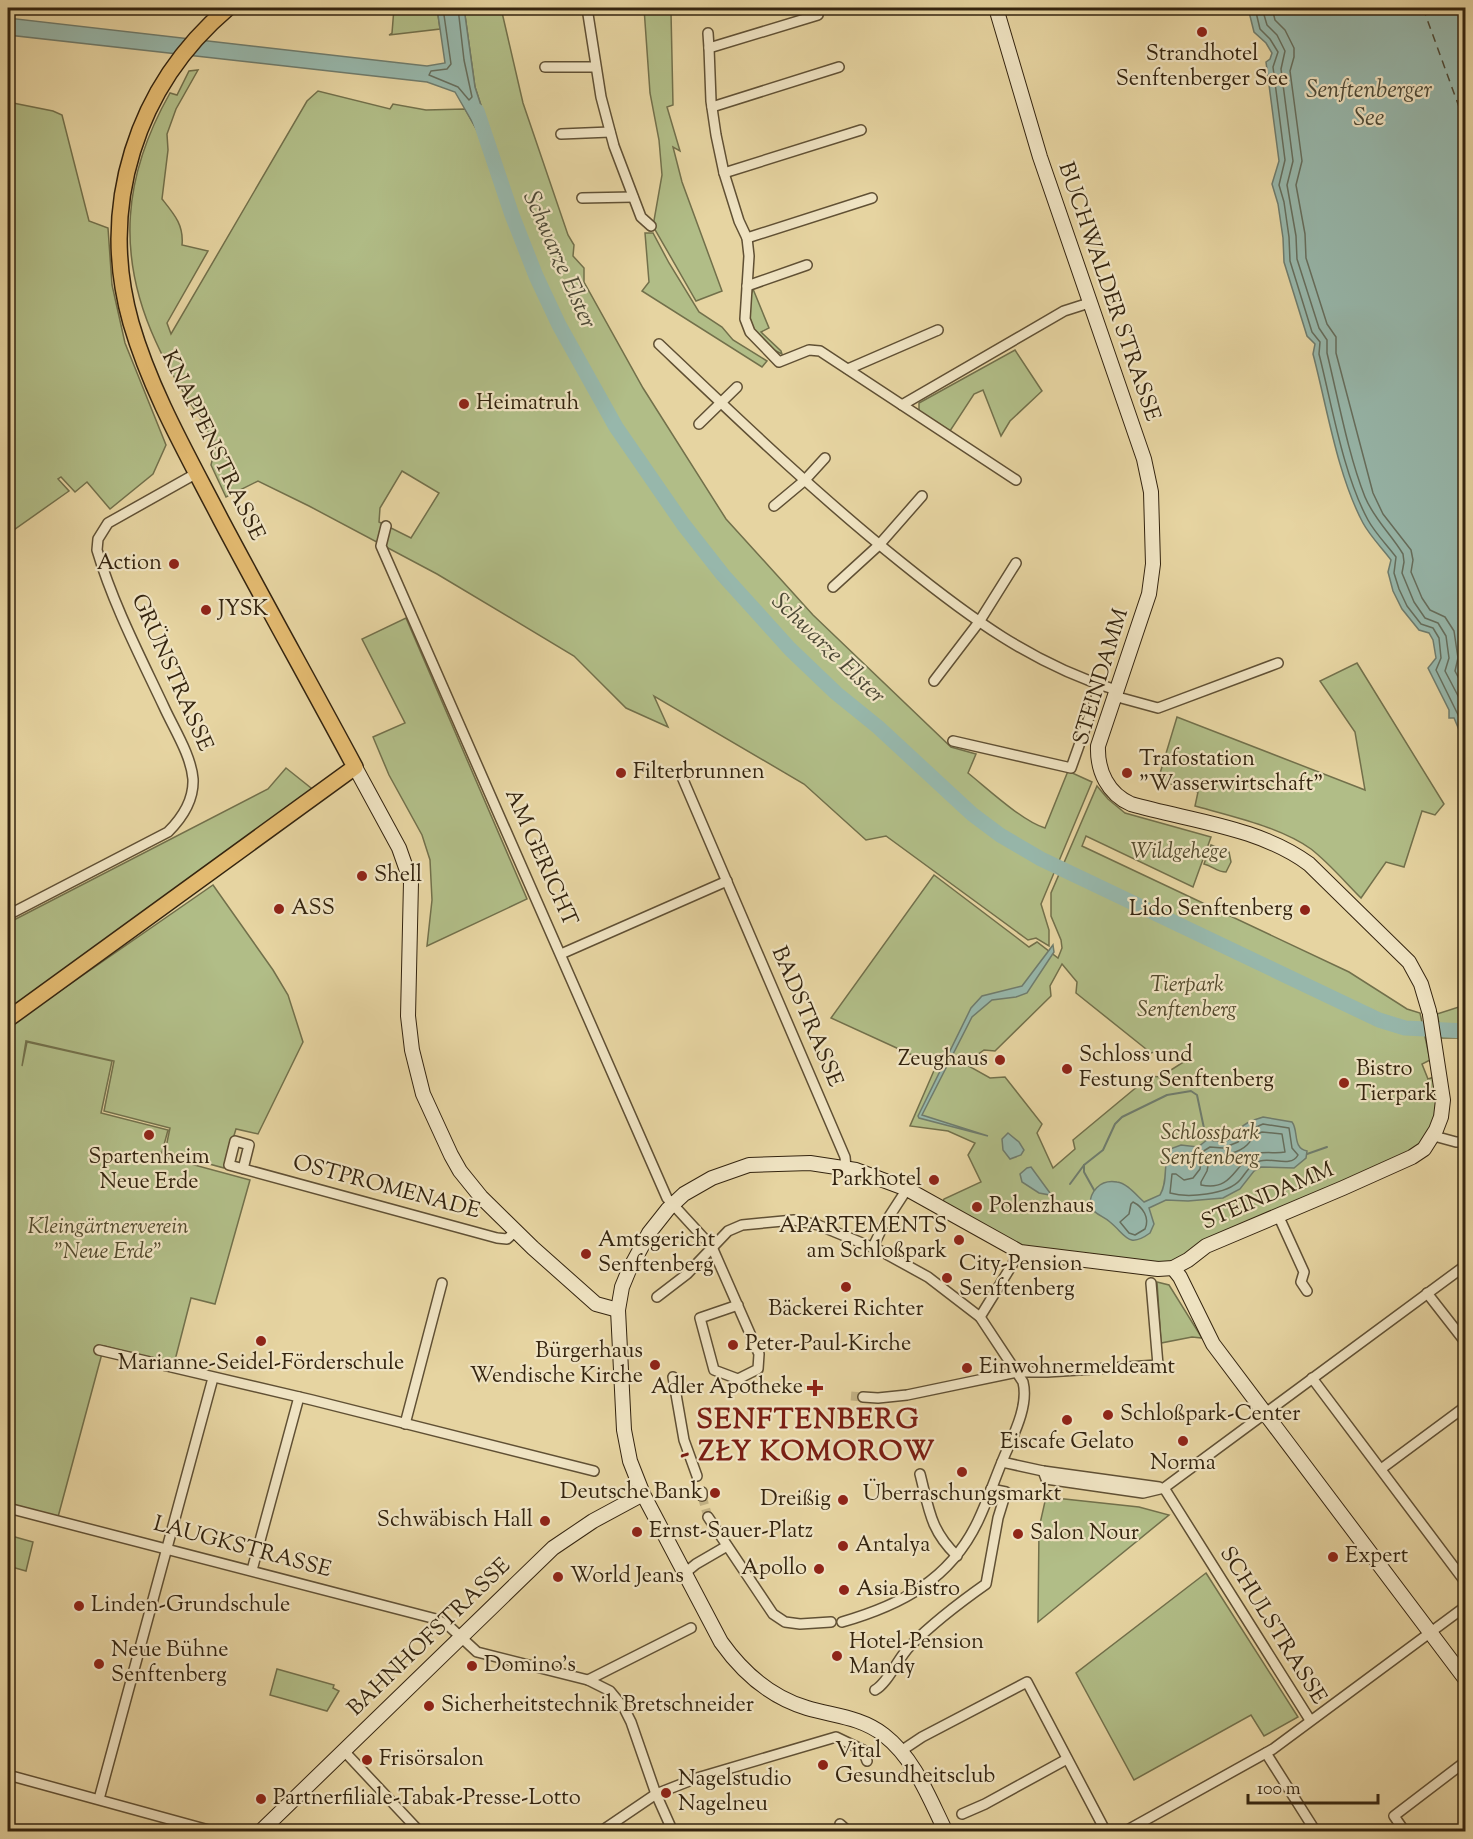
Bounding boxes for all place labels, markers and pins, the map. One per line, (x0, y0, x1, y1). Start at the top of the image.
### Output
marker: Strandhotel Senftenberger See (1195, 25, 1209, 39)
place label: Strandhotel Senftenberger See (1116, 39, 1288, 96)
place label: Heimatruh (476, 388, 579, 420)
marker: Heimatruh (457, 397, 471, 411)
place label: Action (97, 548, 162, 580)
marker: Action (167, 557, 181, 571)
place label: JYSK (217, 594, 269, 626)
marker: JYSK (199, 603, 213, 617)
place label: Trafostation "Wasserwirtschaft" (1139, 744, 1323, 801)
place label: Filterbrunnen (633, 757, 765, 789)
marker: Filterbrunnen (614, 766, 628, 780)
marker: Trafostation "Wasserwirtschaft" (1120, 766, 1134, 780)
place label: Shell (374, 860, 422, 892)
marker: Shell (355, 869, 369, 883)
place label: ASS (291, 893, 335, 925)
place label: Lido Senftenberg (1129, 894, 1293, 926)
marker: ASS (272, 902, 286, 916)
marker: Lido Senftenberg (1298, 903, 1312, 917)
place label: Schloss und Festung Senftenberg (1079, 1040, 1274, 1097)
place label: Zeughaus (898, 1044, 988, 1076)
marker: Zeughaus (993, 1053, 1007, 1067)
place label: Bistro Tierpark (1356, 1054, 1437, 1111)
marker: Schloss und Festung Senftenberg (1060, 1062, 1074, 1076)
marker: Bistro Tierpark (1337, 1076, 1351, 1090)
marker: Spartenheim Neue Erde (142, 1128, 156, 1142)
place label: Spartenheim Neue Erde (88, 1142, 210, 1199)
place label: Parkhotel (832, 1164, 922, 1196)
marker: Parkhotel (927, 1173, 941, 1187)
place label: Polenzhaus (989, 1191, 1094, 1223)
marker: Polenzhaus (970, 1200, 984, 1214)
place label: APARTEMENTS am Schloßpark (779, 1211, 947, 1268)
place label: Amtsgericht Senftenberg (598, 1225, 716, 1282)
marker: APARTEMENTS am Schloßpark (952, 1233, 966, 1247)
marker: Amtsgericht Senftenberg (579, 1247, 593, 1261)
place label: City-Pension Senftenberg (959, 1249, 1083, 1306)
marker: City-Pension Senftenberg (940, 1271, 954, 1285)
marker: Bäckerei Richter (839, 1280, 853, 1294)
place label: Bäckerei Richter (768, 1294, 924, 1326)
place label: Peter-Paul-Kirche (745, 1329, 911, 1361)
marker: Marianne-Seidel-Förderschule (254, 1334, 268, 1348)
place label: Bürgerhaus Wendische Kirche (470, 1336, 643, 1393)
marker: Peter-Paul-Kirche (726, 1338, 740, 1352)
place label: Marianne-Seidel-Förderschule (118, 1348, 404, 1380)
place label: Einwohnermeldeamt (979, 1352, 1175, 1384)
marker: Bürgerhaus Wendische Kirche (648, 1358, 662, 1372)
marker: Einwohnermeldeamt (960, 1361, 974, 1375)
place label: Adler Apotheke (651, 1372, 803, 1404)
marker: Adler Apotheke (808, 1381, 822, 1395)
place label: Schloßpark-Center (1120, 1399, 1301, 1431)
marker: Schloßpark-Center (1101, 1408, 1115, 1422)
marker: Eiscafe Gelato (1060, 1413, 1074, 1427)
place label: Eiscafe Gelato (1000, 1427, 1134, 1459)
marker: Norma (1176, 1434, 1190, 1448)
place label: Norma (1150, 1448, 1216, 1480)
marker: Überraschungsmarkt (955, 1465, 969, 1479)
place label: Deutsche Bank (560, 1477, 703, 1509)
place label: Überraschungsmarkt (863, 1478, 1062, 1511)
place label: Dreißig (760, 1484, 831, 1516)
marker: Deutsche Bank (708, 1486, 722, 1500)
marker: Dreißig (836, 1493, 850, 1507)
place label: Schwäbisch Hall (377, 1505, 533, 1537)
marker: Schwäbisch Hall (538, 1514, 552, 1528)
place label: Ernst-Sauer-Platz (649, 1516, 813, 1548)
place label: Salon Nour (1030, 1518, 1139, 1550)
marker: Ernst-Sauer-Platz (630, 1525, 644, 1539)
marker: Salon Nour (1011, 1527, 1025, 1541)
place label: Antalya (855, 1530, 930, 1562)
marker: Antalya (836, 1539, 850, 1553)
place label: Expert (1345, 1541, 1409, 1573)
marker: Expert (1326, 1550, 1340, 1564)
place label: Apollo (741, 1553, 807, 1585)
place label: World Jeans (570, 1561, 684, 1593)
marker: Apollo (812, 1562, 826, 1576)
marker: World Jeans (551, 1570, 565, 1584)
place label: Asia Bistro (856, 1574, 960, 1606)
marker: Asia Bistro (837, 1583, 851, 1597)
place label: Linden-Grundschule (91, 1590, 290, 1622)
marker: Linden-Grundschule (72, 1599, 86, 1613)
place label: Hotel-Pension Mandy (849, 1627, 984, 1684)
place label: Neue Bühne Senftenberg (111, 1635, 229, 1692)
marker: Hotel-Pension Mandy (830, 1649, 844, 1663)
place label: Domino's (484, 1650, 576, 1682)
marker: Neue Bühne Senftenberg (92, 1657, 106, 1671)
marker: Domino's (465, 1659, 479, 1673)
place label: Sicherheitstechnik Bretschneider (441, 1690, 754, 1722)
marker: Sicherheitstechnik Bretschneider (422, 1699, 436, 1713)
place label: Vital Gesundheitsclub (835, 1736, 995, 1793)
place label: Frisörsalon (379, 1744, 484, 1776)
marker: Frisörsalon (360, 1753, 374, 1767)
marker: Vital Gesundheitsclub (816, 1758, 830, 1772)
place label: Nagelstudio Nagelneu (678, 1764, 792, 1821)
place label: Partnerfiliale-Tabak-Presse-Lotto (273, 1783, 581, 1815)
marker: Nagelstudio Nagelneu (659, 1786, 673, 1800)
marker: Partnerfiliale-Tabak-Presse-Lotto (254, 1792, 268, 1806)

